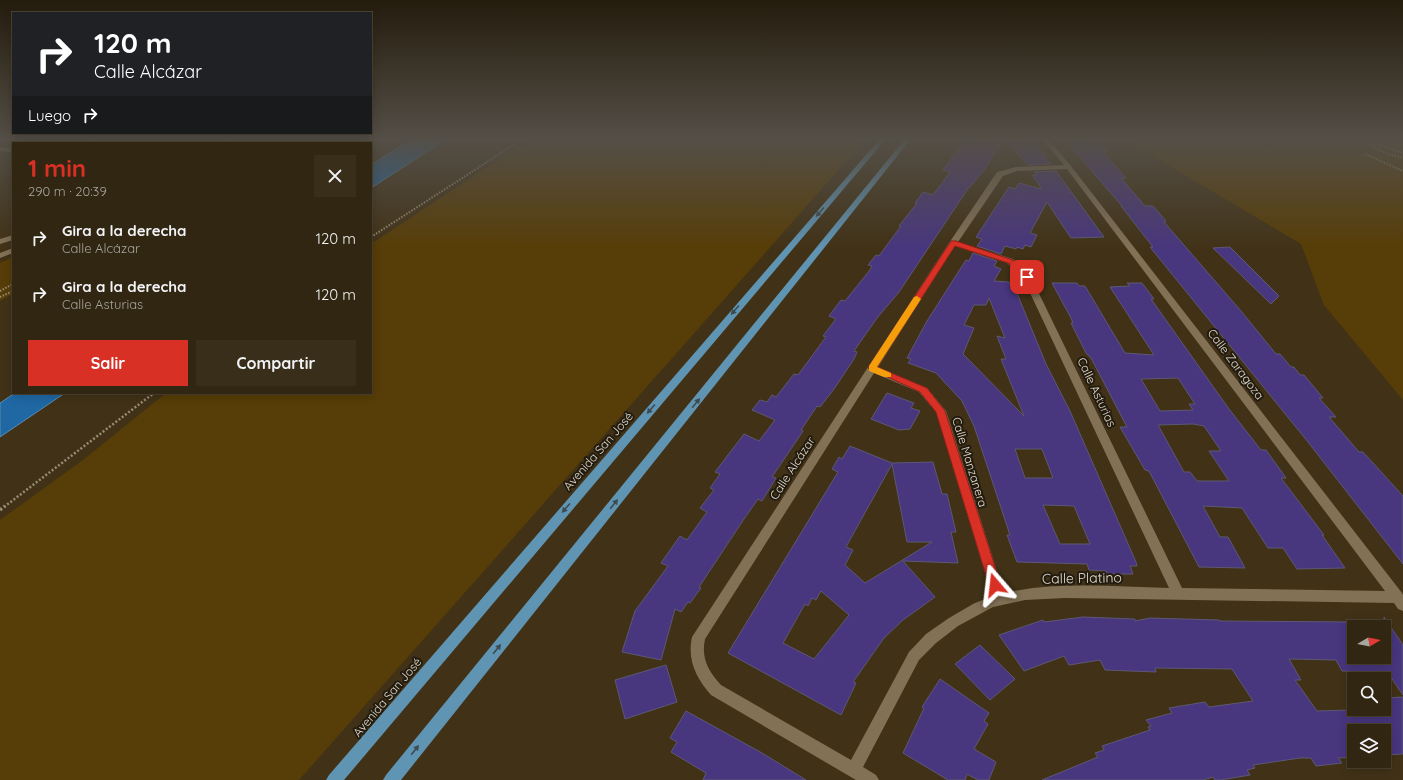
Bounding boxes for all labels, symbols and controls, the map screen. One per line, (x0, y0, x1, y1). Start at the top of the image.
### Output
text: 120 m (94, 25, 172, 60)
icon: right (28, 28, 80, 80)
text: Calle Alcázar (94, 60, 202, 83)
icon: right (79, 104, 101, 126)
text: Luego (28, 106, 71, 125)
text: 1 min (28, 153, 86, 183)
button: close (314, 155, 356, 197)
text: 290 m · 20:39 (28, 183, 107, 199)
one-way arrow (815, 207, 825, 217)
text: Gira a la derecha (62, 221, 187, 240)
icon: right (28, 227, 50, 249)
text: 120 m (315, 229, 356, 248)
text: Calle Alcázar (62, 240, 140, 256)
pin (1010, 260, 1044, 294)
icon: arrive (1016, 266, 1038, 288)
text: Gira a la derecha (62, 277, 187, 296)
icon: right (28, 283, 50, 305)
text: 120 m (315, 285, 356, 304)
text: Calle Asturias (62, 296, 143, 312)
one-way arrow (731, 305, 740, 316)
street label: Calle Zaragoza (1205, 326, 1267, 402)
button: Salir (28, 340, 188, 386)
button: Compartir (196, 340, 356, 386)
street label: Calle Asturias (1074, 355, 1120, 429)
one-way arrow (691, 397, 700, 408)
one-way arrow (646, 404, 655, 414)
street label: Avenida San José (560, 409, 636, 493)
street label: Calle Manzanera (949, 415, 991, 509)
street label: Calle Alcázar (766, 433, 818, 502)
one-way arrow (610, 498, 618, 509)
one-way arrow (562, 503, 571, 513)
position arrow (974, 564, 1016, 606)
street label: Calle Platino (1042, 568, 1122, 588)
north arrow (1347, 620, 1391, 664)
map controls (1347, 620, 1391, 768)
one-way arrow (493, 643, 502, 654)
street label: Avenida San José (350, 654, 425, 740)
button: search (1347, 672, 1391, 716)
button: layers (1347, 724, 1391, 768)
one-way arrow (411, 744, 420, 755)

